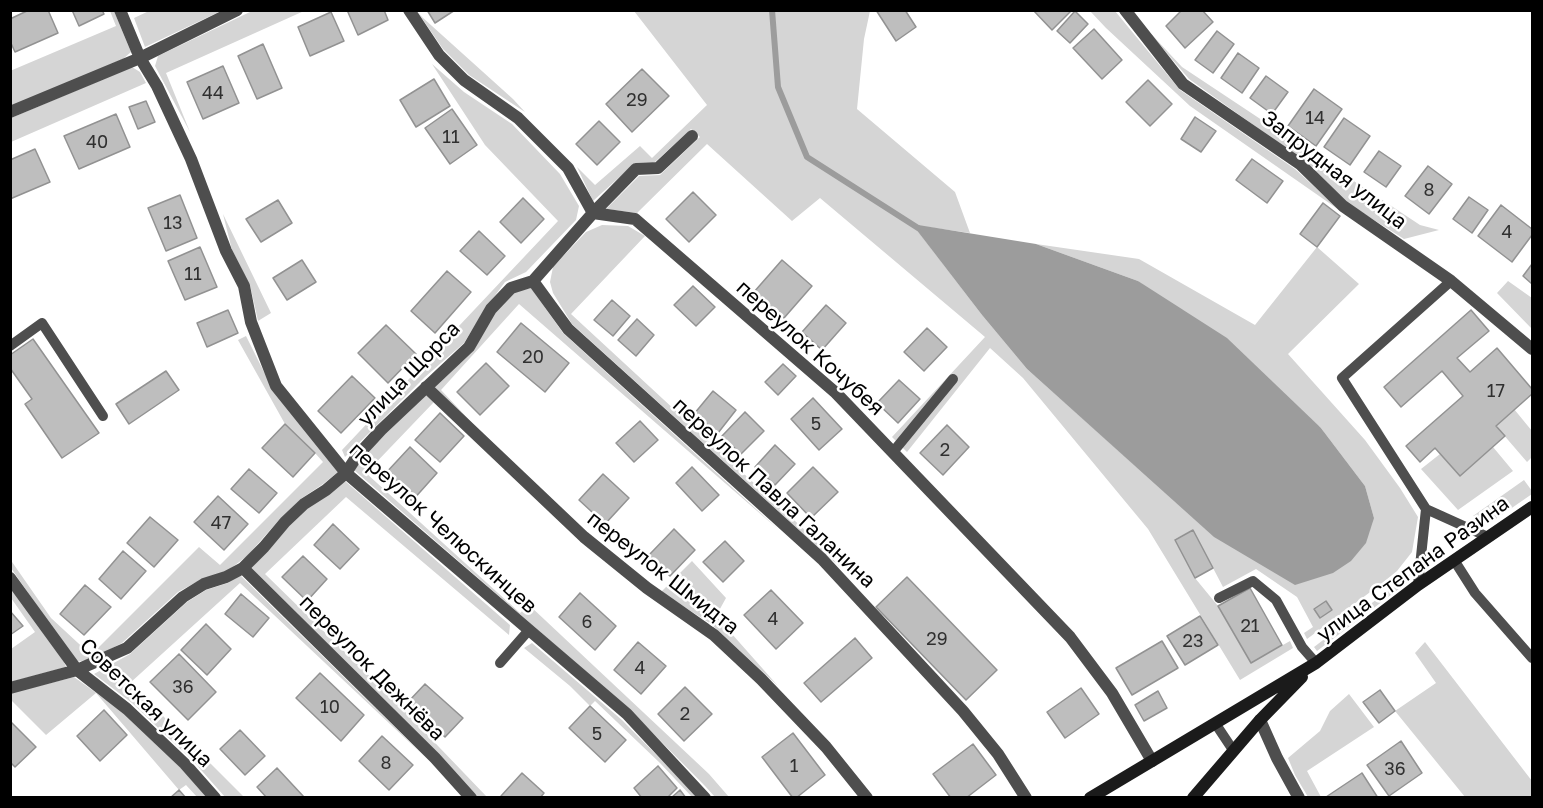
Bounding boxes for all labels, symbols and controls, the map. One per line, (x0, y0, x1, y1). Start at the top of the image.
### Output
house number: 44 (202, 82, 224, 104)
house number: 29 (626, 89, 648, 111)
street label: Запрудная улица (1256, 105, 1412, 235)
house number: 14 (1305, 107, 1325, 129)
house number: 11 (442, 126, 460, 148)
house number: 40 (86, 131, 108, 153)
house number: 8 (1424, 179, 1434, 201)
house number: 13 (163, 212, 183, 234)
house number: 4 (1502, 221, 1512, 243)
house number: 11 (184, 263, 202, 285)
street label: переулок Кочубея (731, 275, 889, 421)
street label: улица Щорса (353, 316, 465, 432)
house number: 20 (522, 346, 544, 368)
house number: 17 (1487, 380, 1505, 402)
street label: переулок Павла Галанина (667, 392, 881, 594)
house number: 5 (811, 413, 821, 435)
street label: переулок Челюскинцев (344, 437, 542, 619)
house number: 2 (940, 439, 950, 461)
street label: улица Степана Разина (1312, 491, 1514, 647)
street label: переулок Шмидта (582, 506, 744, 640)
house number: 47 (211, 512, 231, 534)
street label: переулок Дежнёва (294, 590, 450, 746)
house number: 4 (768, 608, 778, 630)
house number: 6 (582, 611, 592, 633)
house number: 21 (1240, 615, 1260, 637)
house number: 29 (926, 628, 948, 650)
house number: 23 (1183, 630, 1203, 652)
street label: Советская улица (74, 633, 218, 773)
house number: 4 (635, 657, 645, 679)
house number: 36 (172, 676, 194, 698)
house number: 10 (320, 696, 340, 718)
house number: 2 (680, 703, 690, 725)
house number: 5 (592, 723, 602, 745)
house number: 8 (381, 752, 391, 774)
house number: 1 (790, 755, 798, 777)
house number: 36 (1384, 758, 1406, 780)

